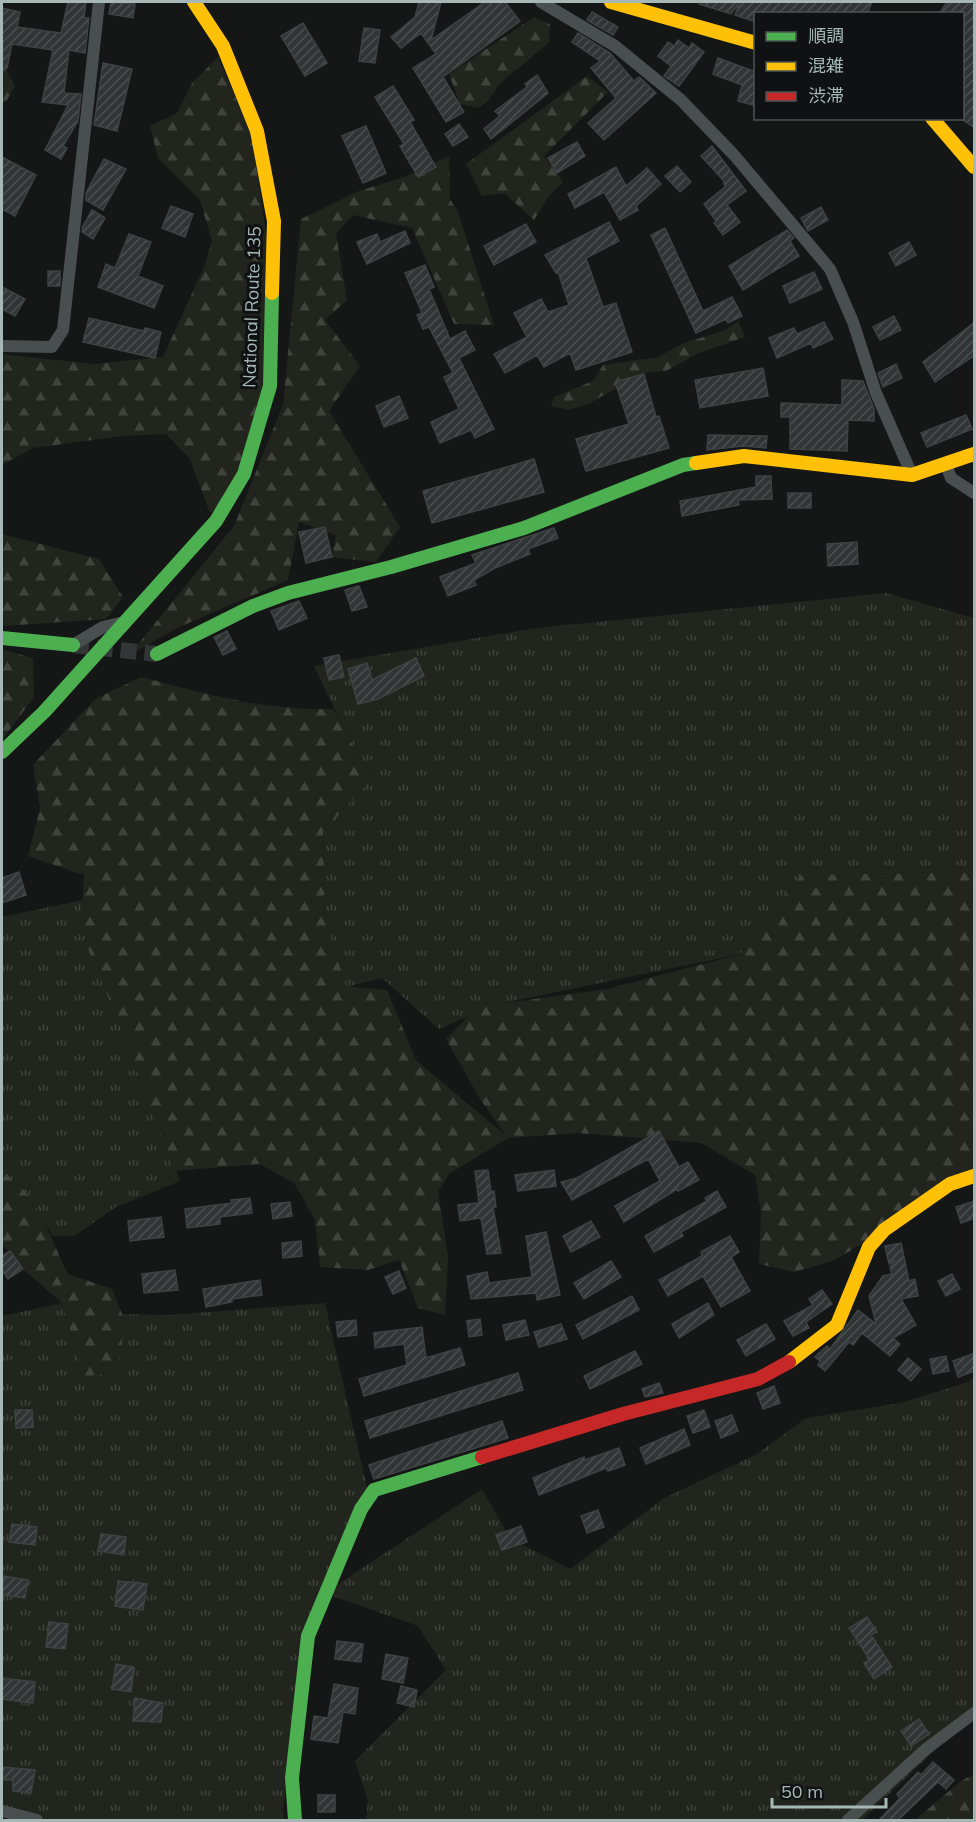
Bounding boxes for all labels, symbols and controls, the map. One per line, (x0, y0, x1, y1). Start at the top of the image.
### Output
legend (754, 12, 964, 120)
text: 順調 (808, 24, 844, 47)
text: 混雑 (808, 54, 844, 77)
text: 渋滞 (808, 84, 844, 107)
street label: National Route 135 (237, 226, 266, 388)
scale bar (772, 1771, 886, 1809)
text: 50 m (781, 1780, 823, 1803)

